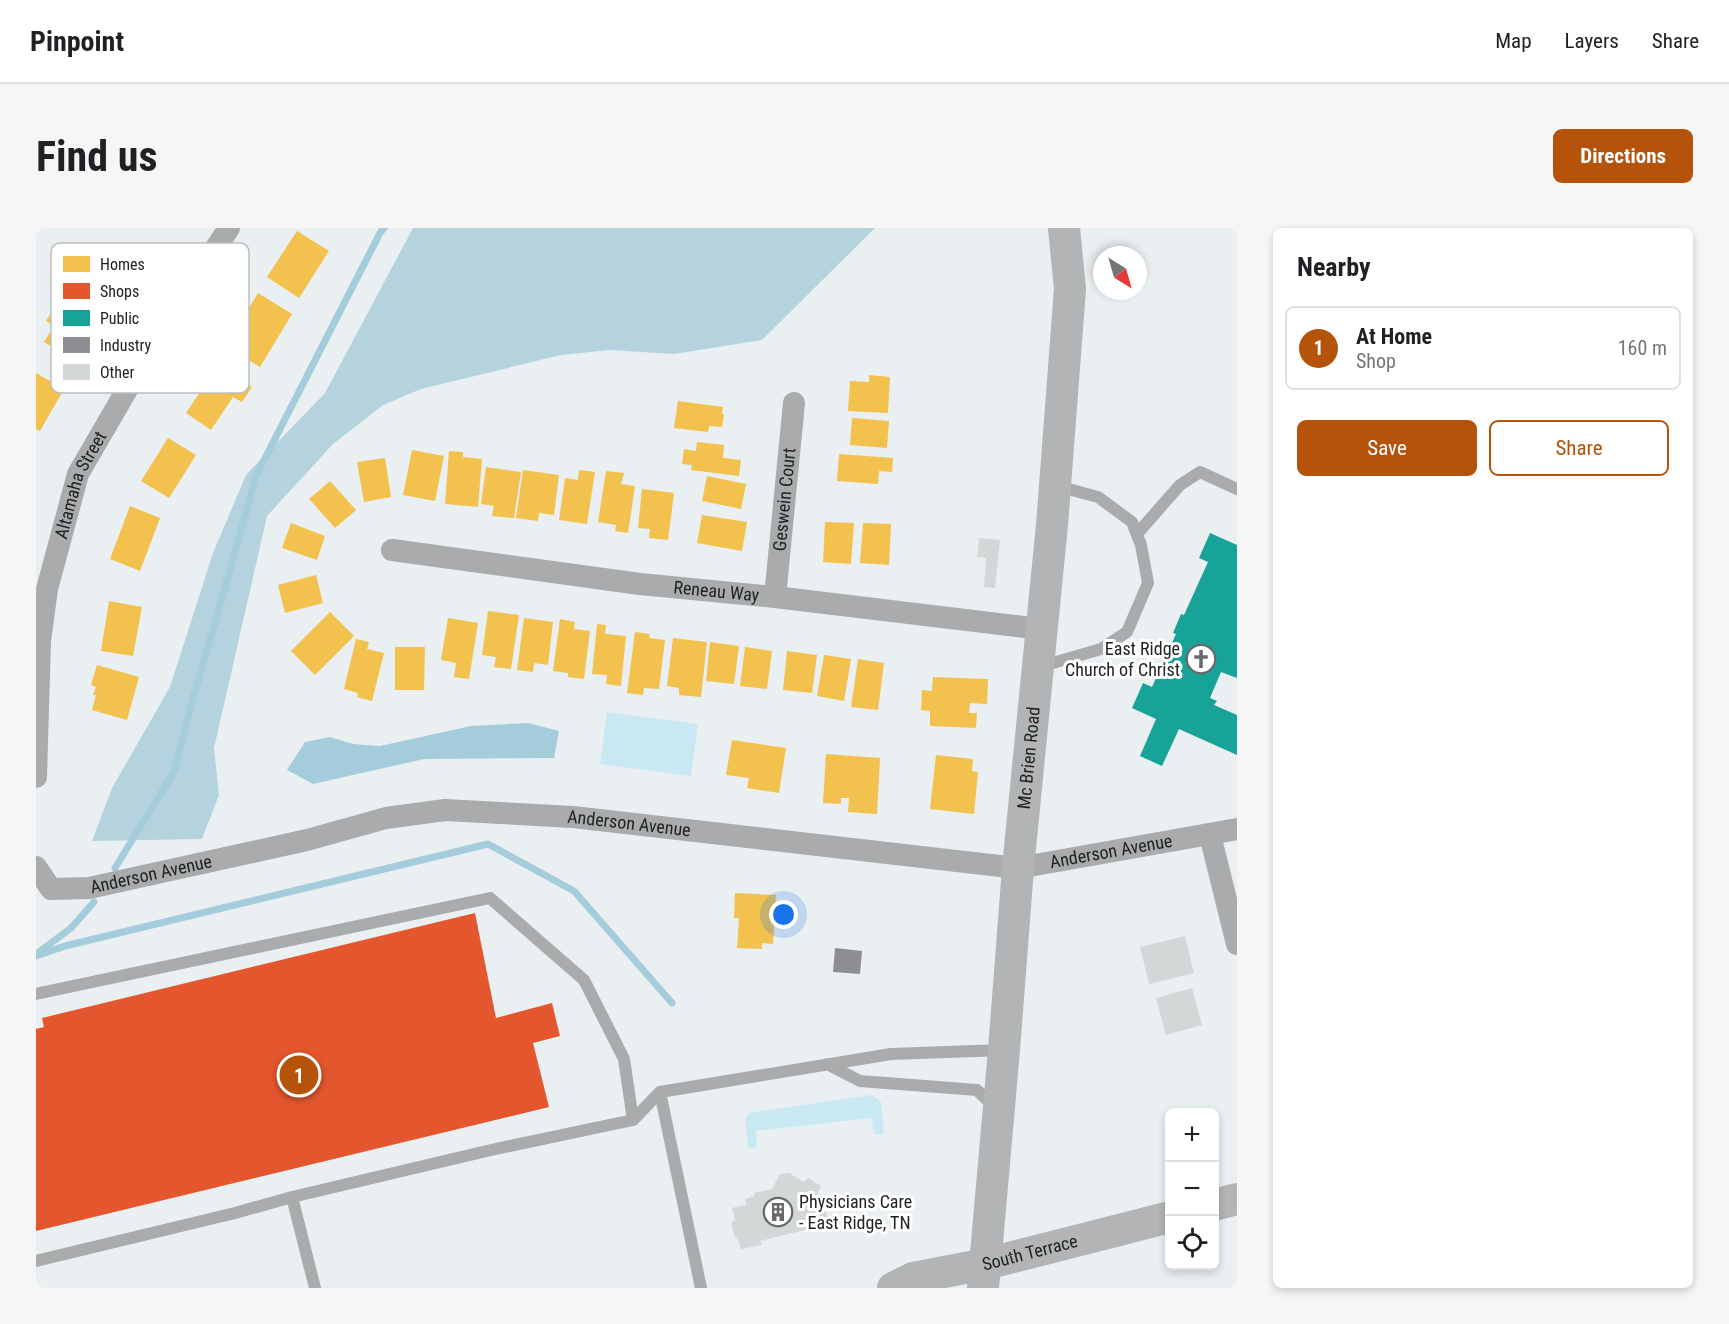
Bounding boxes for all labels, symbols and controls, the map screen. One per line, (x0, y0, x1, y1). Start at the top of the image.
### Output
text: Pinpoint (30, 25, 124, 58)
text: Map (1495, 29, 1532, 53)
text: Layers (1565, 29, 1619, 53)
text: Share (1652, 29, 1699, 53)
button: Directions (1553, 129, 1693, 183)
text: Find us (36, 132, 157, 181)
legend (51, 243, 249, 393)
north arrow (1093, 246, 1147, 300)
text: Nearby (1297, 252, 1371, 282)
text: Homes (100, 255, 145, 274)
text: Shops (100, 282, 139, 301)
text: Public (100, 309, 139, 328)
text: At Home (1356, 324, 1432, 349)
text: Industry (100, 336, 151, 355)
text: 1 (1313, 336, 1324, 360)
text: 160 m (1618, 336, 1667, 360)
text: Shop (1356, 349, 1396, 373)
text: Other (100, 363, 135, 382)
button: Save (1297, 420, 1477, 476)
button: Share (1489, 420, 1669, 476)
street label: Altamaha Street (50, 427, 111, 541)
street label: Geswein Court (769, 447, 800, 552)
street label: Reneau Way (673, 576, 761, 605)
place label: East Ridge Church of Christ (1065, 638, 1180, 680)
church icon: East Ridge Church of Christ (1185, 643, 1217, 675)
street label: Mc Brien Road (1013, 706, 1044, 810)
street label: Anderson Avenue (567, 806, 692, 840)
street label: Anderson Avenue (1048, 830, 1174, 872)
street label: Anderson Avenue (88, 850, 214, 897)
your location (769, 900, 798, 929)
pin: 1 (280, 1052, 318, 1098)
map controls (1165, 1108, 1219, 1270)
button: + (1165, 1108, 1219, 1162)
button: − (1165, 1162, 1219, 1216)
place label: Physicians Care - East Ridge, TN (799, 1191, 912, 1233)
building icon: Physicians Care - East Ridge, TN (762, 1196, 794, 1228)
button: locate (1165, 1216, 1219, 1270)
street label: South Terrace (980, 1230, 1080, 1275)

